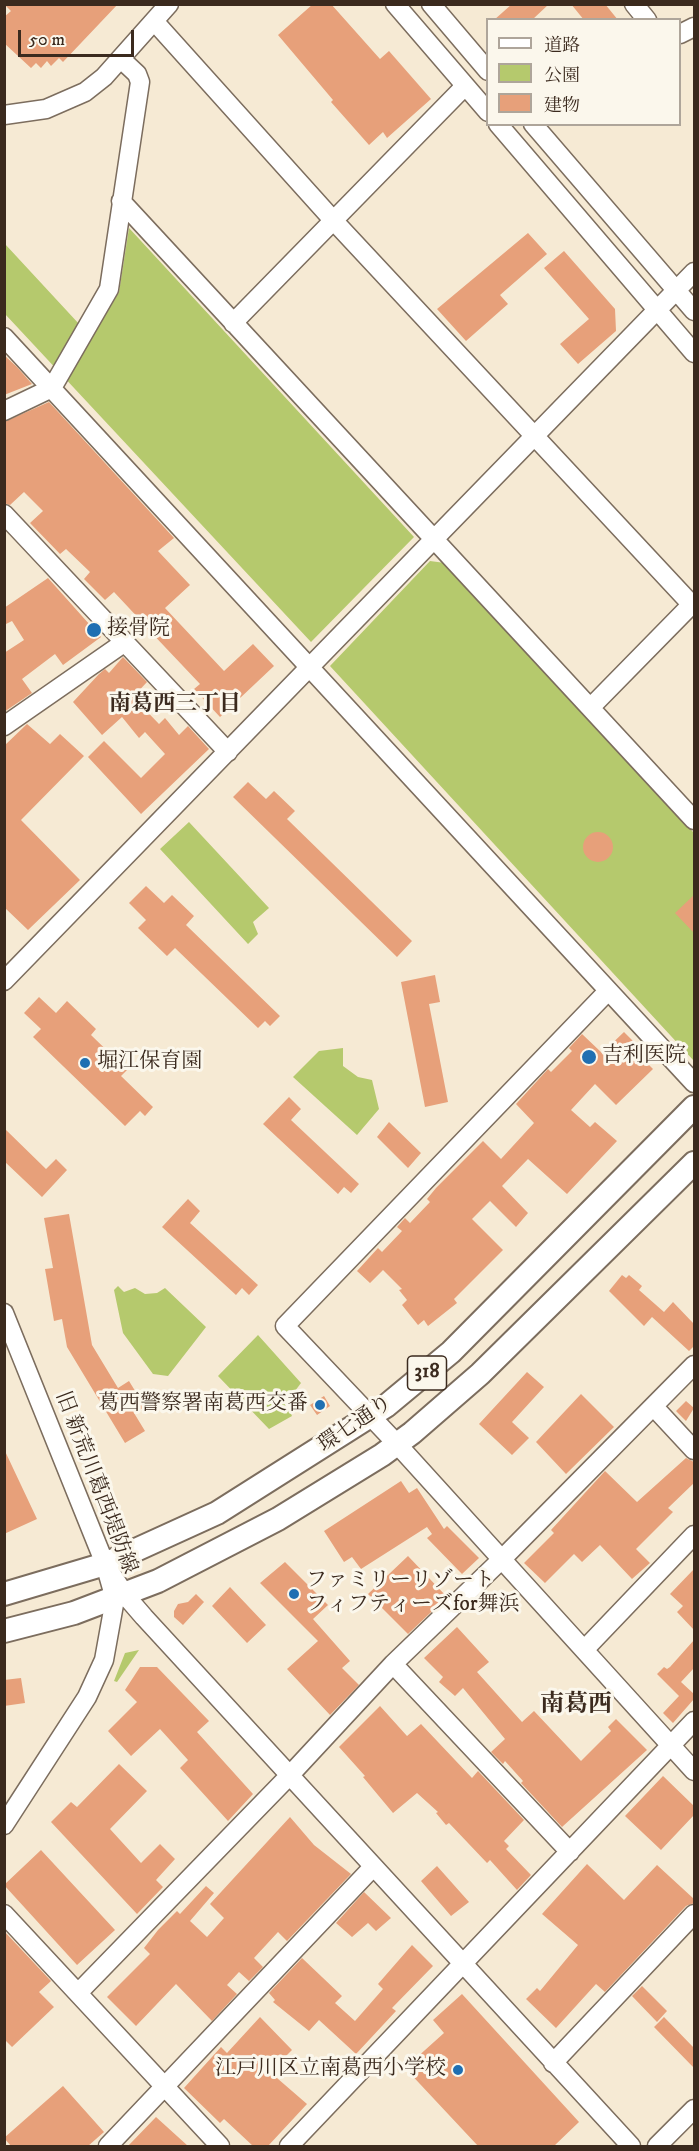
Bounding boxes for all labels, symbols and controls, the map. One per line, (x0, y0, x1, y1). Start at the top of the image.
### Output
scale bar (21, 18, 136, 56)
legend (486, 18, 681, 126)
text: 50 m (29, 29, 65, 51)
text: 道路 (544, 35, 580, 57)
text: 公園 (544, 65, 580, 87)
text: 建物 (544, 95, 580, 117)
place label: 接骨院 (107, 617, 170, 643)
marker: 接骨院 (85, 621, 103, 639)
district label: 南葛西三丁目 (109, 692, 241, 718)
place label: 吉利医院 (602, 1044, 686, 1070)
marker: 吉利医院 (580, 1048, 598, 1066)
place label: 堀江保育園 (97, 1050, 202, 1076)
marker: 堀江保育園 (78, 1056, 92, 1070)
road number: 318 (408, 1356, 446, 1390)
street label: 旧 新荒川葛西堤防線 (49, 1388, 141, 1578)
street label: 環七通り (314, 1391, 398, 1459)
place label: 葛西警察署南葛西交番 (98, 1392, 308, 1418)
marker: 葛西警察署南葛西交番 (313, 1398, 327, 1412)
place label: ファミリーリゾート フィフティーズfor舞浜 (306, 1569, 520, 1619)
marker: ファミリーリゾート フィフティーズfor舞浜 (287, 1587, 301, 1601)
district label: 南葛西 (540, 1692, 612, 1720)
place label: 江戸川区立南葛西小学校 (215, 2057, 446, 2083)
marker: 江戸川区立南葛西小学校 (451, 2063, 465, 2077)

